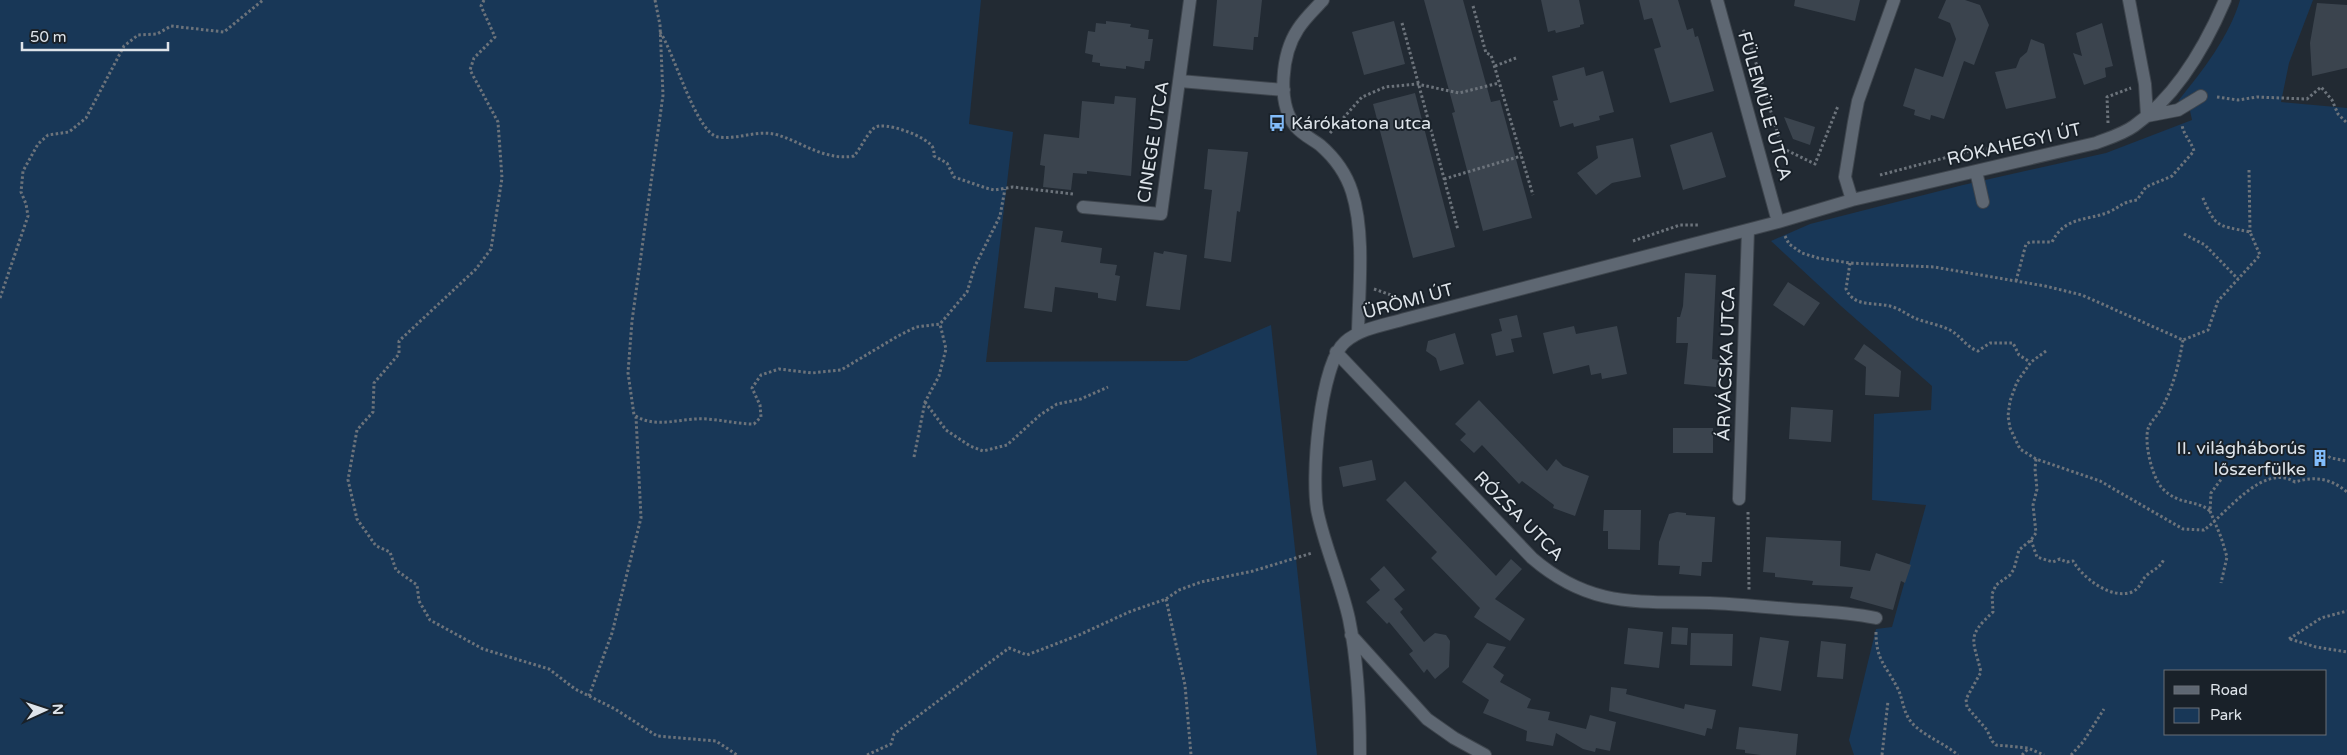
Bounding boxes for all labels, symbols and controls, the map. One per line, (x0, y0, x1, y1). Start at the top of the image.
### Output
scale bar (22, 20, 169, 52)
text: 50 m (30, 28, 67, 46)
street label: FÜLEMÜLE UTCA (1733, 29, 1797, 183)
street label: CINEGE UTCA (1132, 79, 1174, 205)
place label: Kárókatona utca (1291, 112, 1431, 134)
bus stop icon: Kárókatona utca (1267, 113, 1287, 133)
street label: RÓKAHEGYI ÚT (1945, 118, 2083, 170)
street label: ÜRÖMI ÚT (1360, 278, 1456, 324)
street label: ÁRVÁCSKA UTCA (1712, 286, 1740, 442)
place label: II. világháborús lőszerfülke (2177, 437, 2306, 480)
building icon: II. világháborús lőszerfülke (2310, 448, 2330, 468)
street label: RÓZSA UTCA (1469, 466, 1569, 566)
legend (2164, 670, 2327, 735)
text: Road (2210, 681, 2248, 699)
north arrow (20, 685, 70, 735)
text: N (49, 703, 66, 715)
text: Park (2210, 706, 2242, 724)

